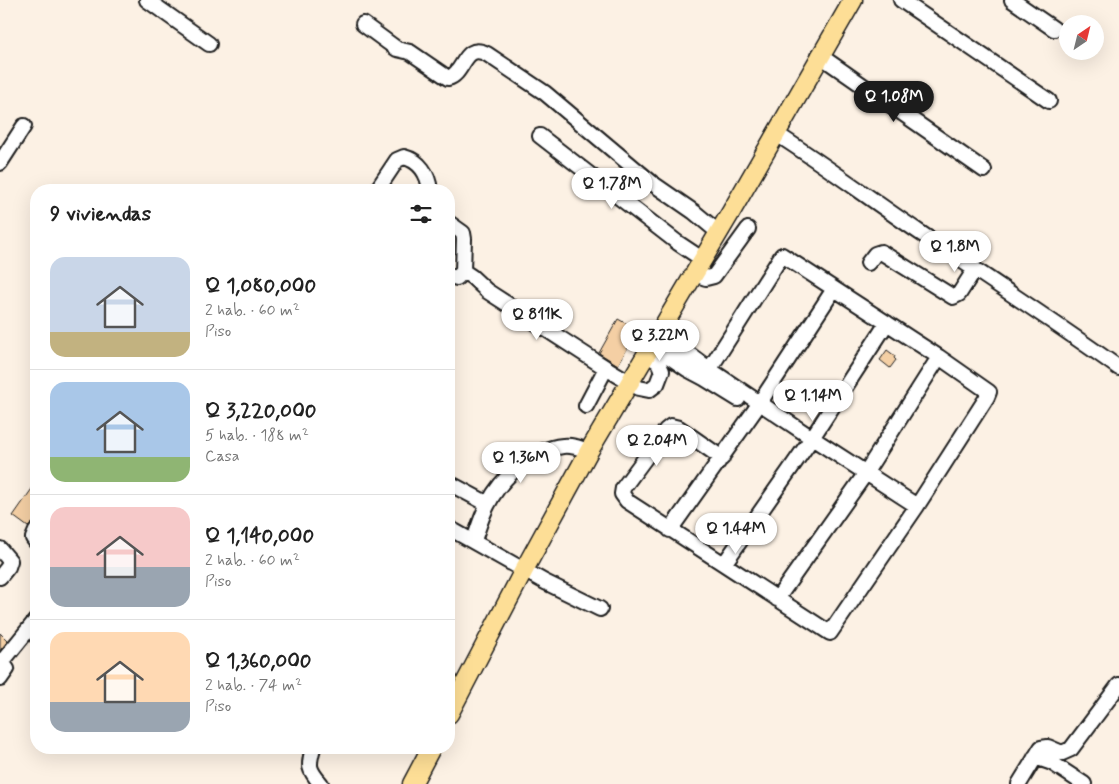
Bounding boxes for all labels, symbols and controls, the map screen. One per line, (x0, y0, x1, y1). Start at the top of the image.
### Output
north arrow (1059, 15, 1104, 60)
map controls (1059, 15, 1104, 60)
pin: Q 1.08M (848, 80, 940, 123)
text: Q 1.08M (865, 86, 923, 107)
pin: Q 1.78M (566, 168, 658, 210)
text: Q 1.78M (582, 173, 642, 194)
text: 9 viviendas (50, 200, 151, 228)
icon: filters (407, 200, 435, 228)
pin: Q 1.8M (914, 230, 996, 273)
text: Q 1.8M (930, 236, 980, 257)
text: Q 1,080,000 (205, 272, 316, 300)
icon: home (90, 277, 150, 337)
pin: Q 811K (496, 298, 578, 341)
text: 2 hab. · 60 m² (205, 300, 300, 321)
text: Q 811K (512, 304, 562, 325)
pin: Q 3.22M (614, 320, 706, 362)
text: Piso (205, 321, 231, 342)
text: Q 3.22M (631, 325, 689, 346)
pin: Q 1.14M (767, 380, 859, 422)
text: Q 1.14M (784, 385, 842, 406)
text: Q 3,220,000 (205, 397, 317, 425)
icon: home (90, 402, 150, 462)
pin: Q 2.04M (611, 424, 703, 467)
text: 5 hab. · 188 m² (205, 425, 309, 446)
text: Q 2.04M (627, 430, 687, 451)
pin: Q 1.36M (475, 442, 567, 484)
text: Casa (205, 446, 240, 467)
text: Q 1.36M (493, 447, 549, 468)
pin: Q 1.44M (690, 512, 782, 555)
text: Q 1.44M (706, 518, 766, 539)
text: Q 1,140,000 (205, 522, 314, 550)
icon: home (90, 527, 150, 587)
text: 2 hab. · 60 m² (205, 550, 300, 571)
text: Piso (205, 571, 231, 592)
text: Q 1,360,000 (205, 647, 312, 675)
icon: home (90, 652, 150, 712)
text: 2 hab. · 74 m² (205, 675, 302, 696)
text: Piso (205, 696, 231, 717)

